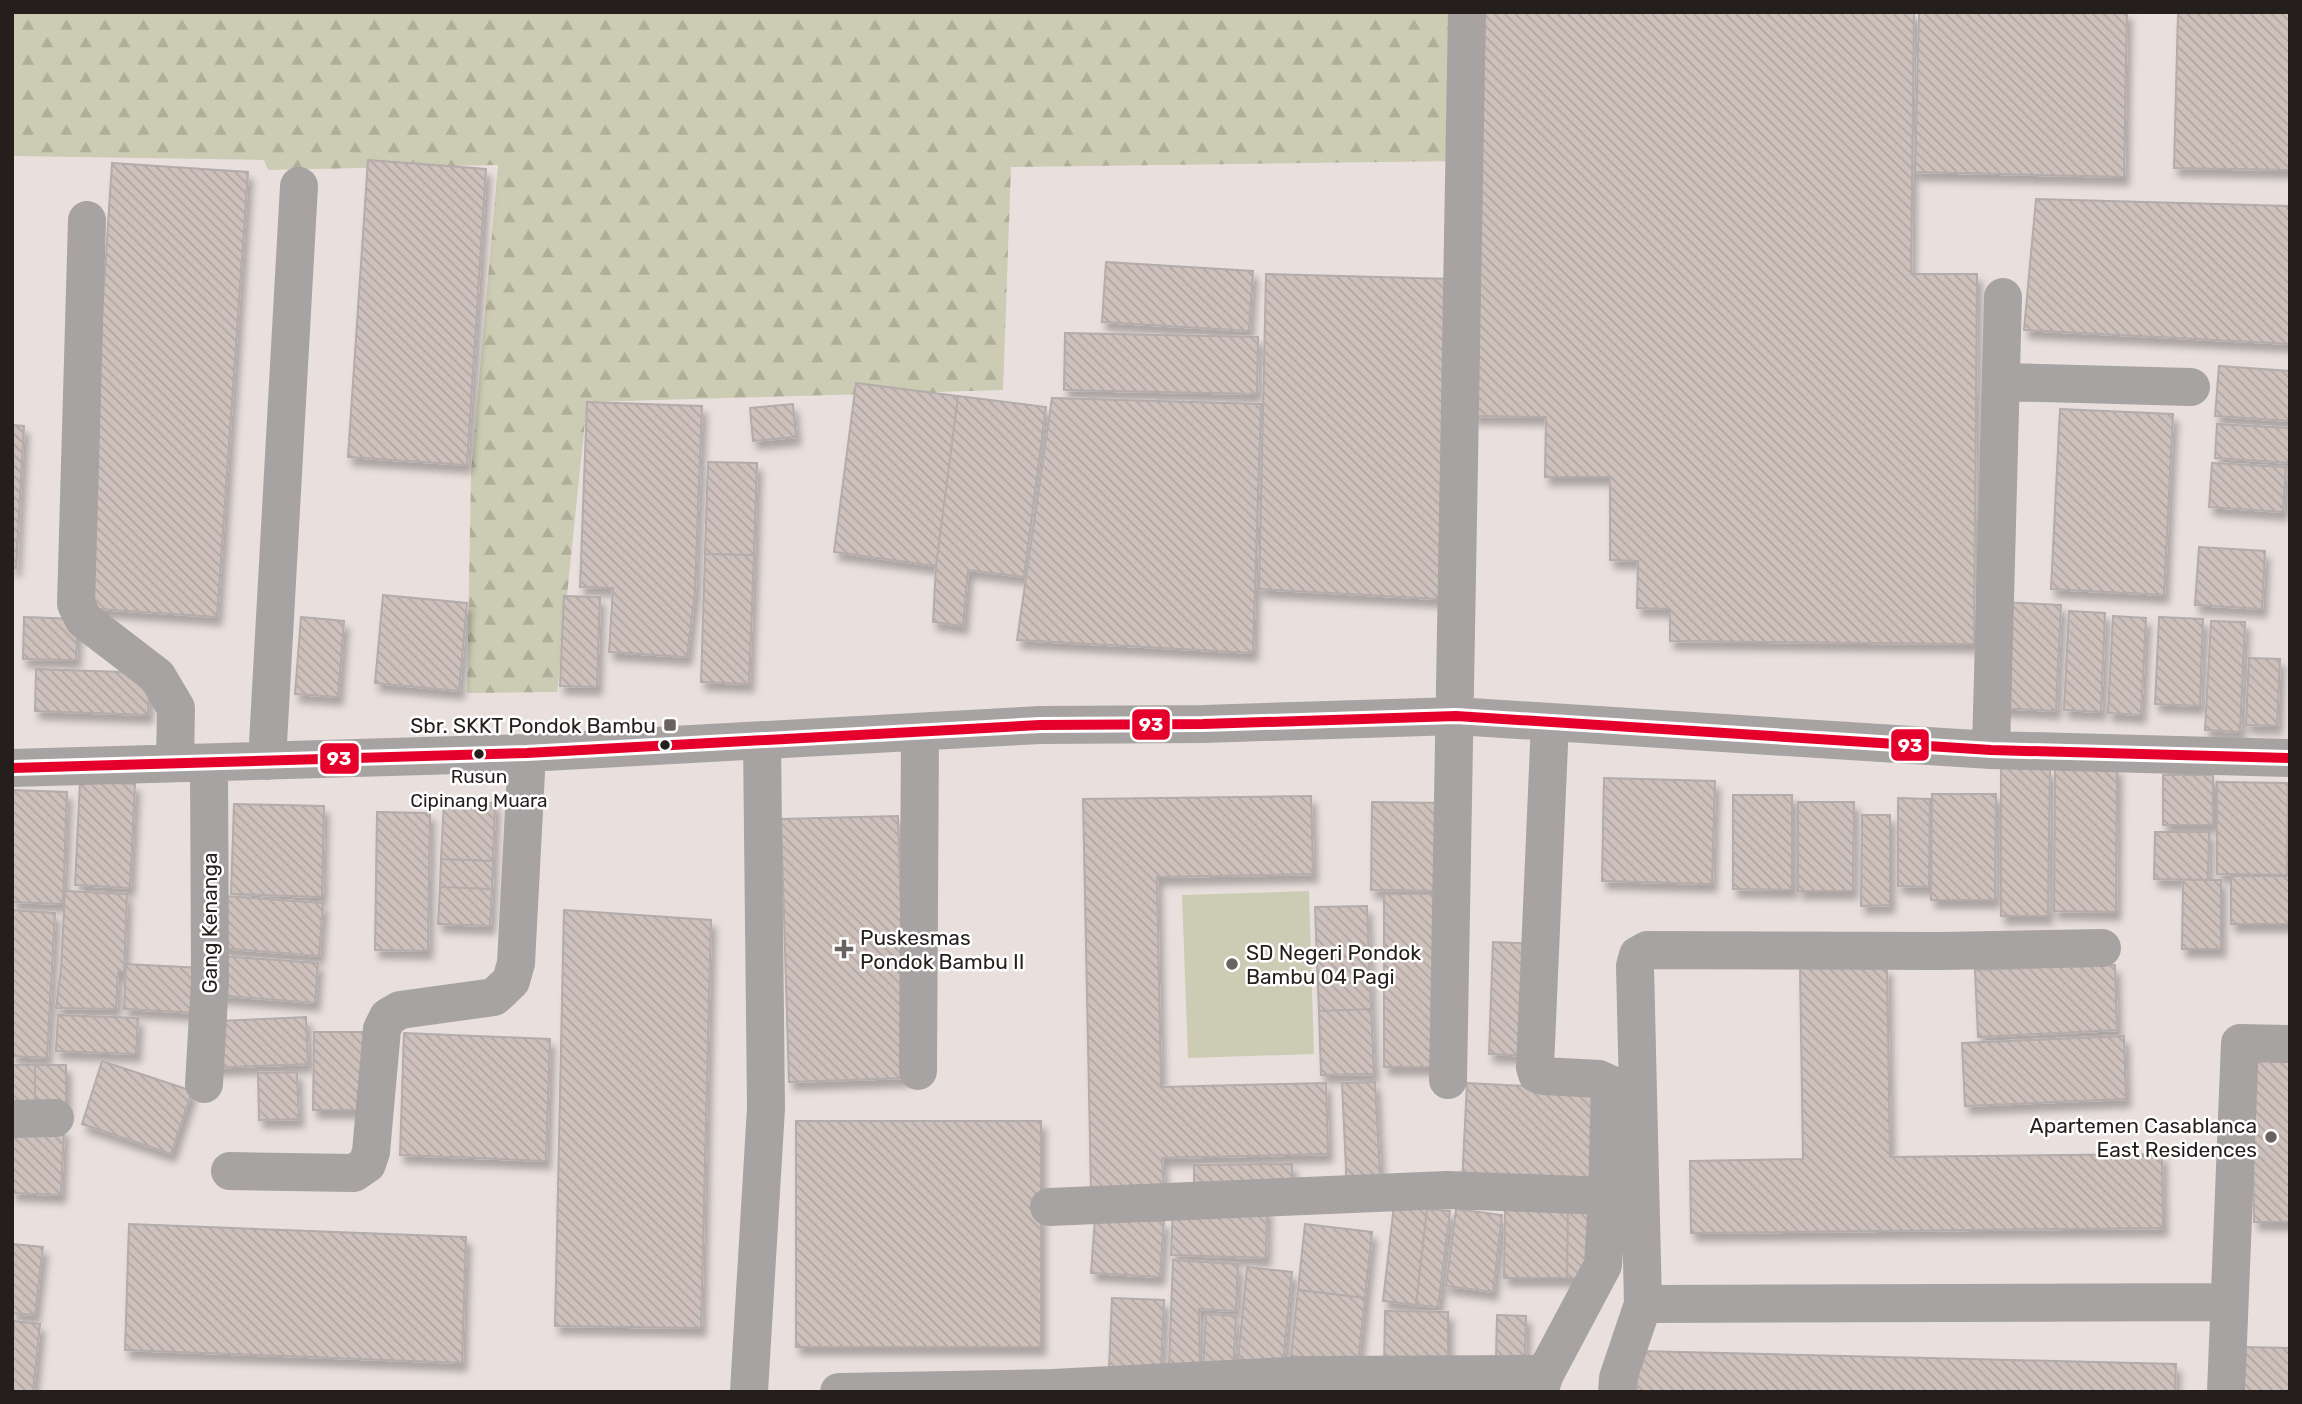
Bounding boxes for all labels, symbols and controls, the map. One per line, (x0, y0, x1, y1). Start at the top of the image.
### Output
line badge: 93 (1131, 708, 1171, 741)
place label: Sbr. SKKT Pondok Bambu (410, 713, 656, 738)
text: 93 (1139, 713, 1163, 736)
marker: Sbr. SKKT Pondok Bambu (662, 717, 678, 733)
line badge: 93 (1890, 728, 1930, 762)
text: 93 (1898, 734, 1922, 757)
unlabelled marker (658, 738, 672, 752)
line badge: 93 (319, 742, 360, 775)
text: 93 (327, 747, 351, 770)
marker: Rusun Cipinang Muara (472, 747, 486, 761)
place label: Rusun Cipinang Muara (410, 765, 548, 812)
street label: Gang Kenanga (197, 852, 222, 994)
place label: Puskesmas Pondok Bambu II (860, 925, 1024, 974)
marker: Puskesmas Pondok Bambu II (834, 939, 854, 959)
place label: SD Negeri Pondok Bambu 04 Pagi (1246, 940, 1421, 989)
marker: SD Negeri Pondok Bambu 04 Pagi (1224, 956, 1240, 972)
place label: Apartemen Casablanca East Residences (2030, 1113, 2257, 1162)
marker: Apartemen Casablanca East Residences (2263, 1129, 2279, 1145)

